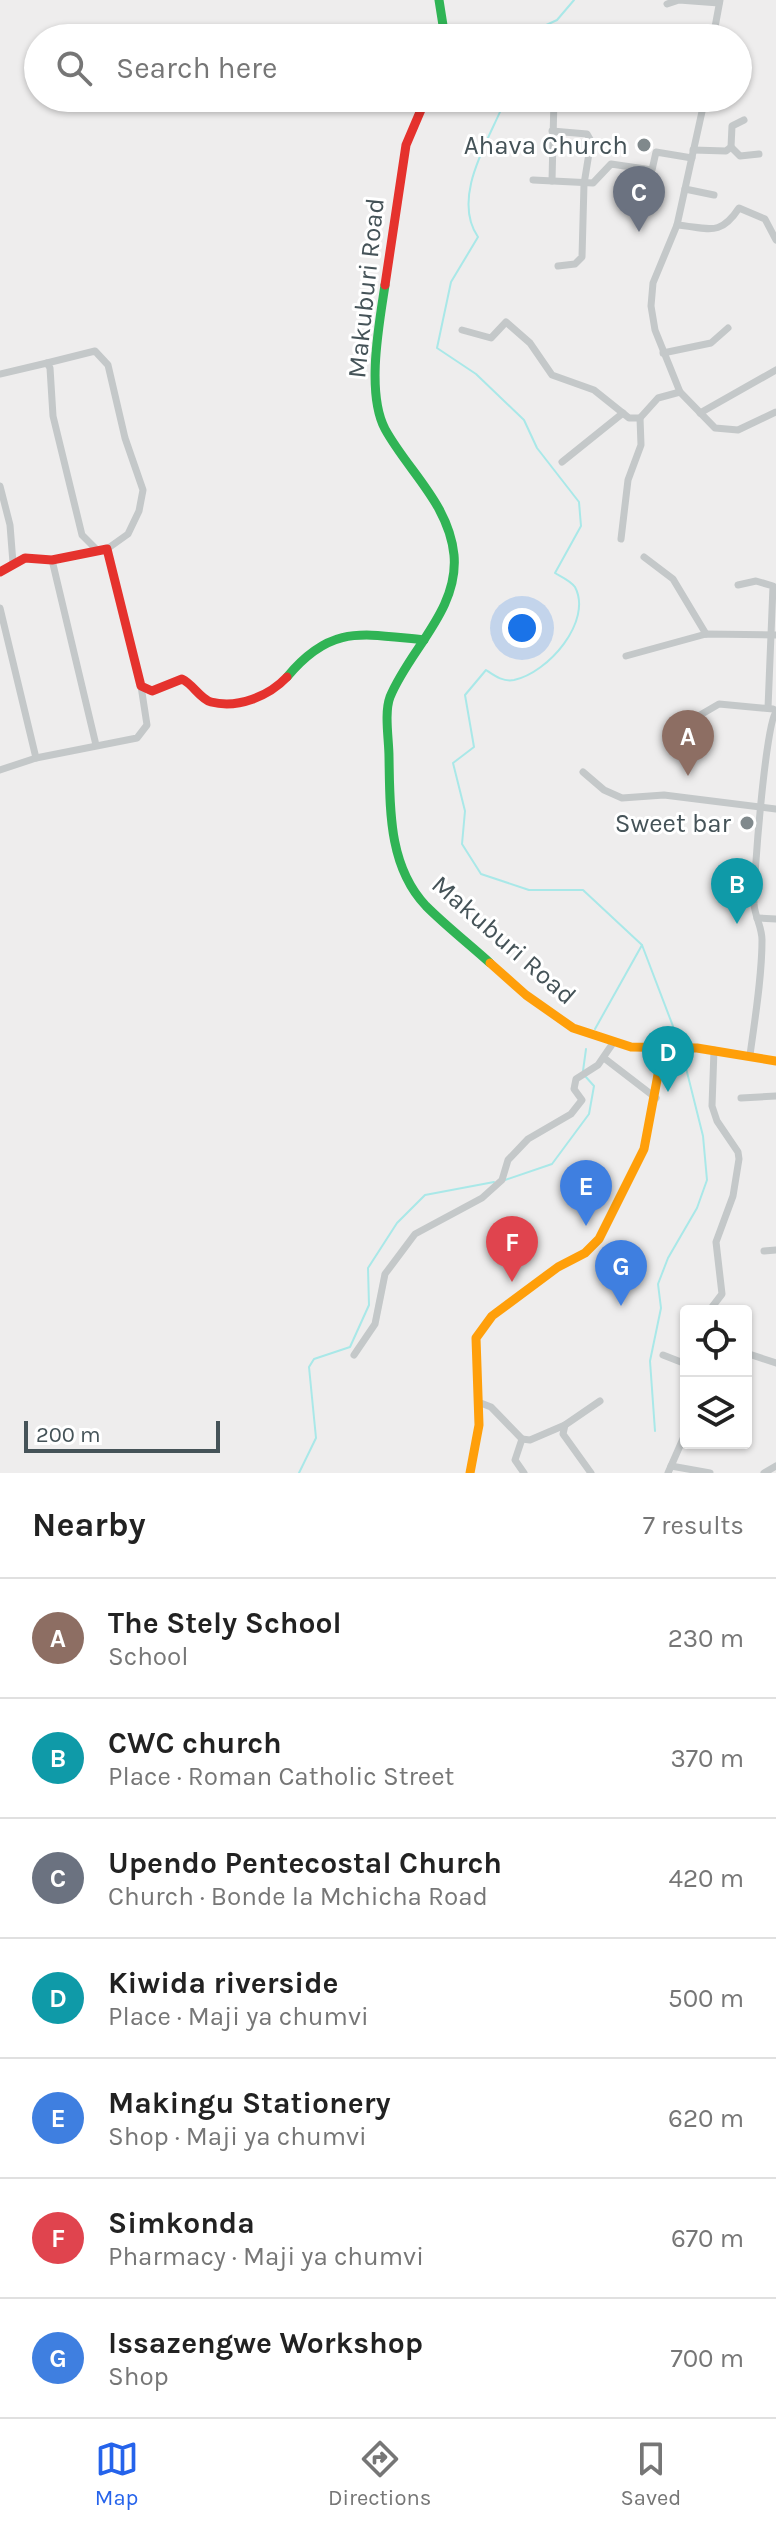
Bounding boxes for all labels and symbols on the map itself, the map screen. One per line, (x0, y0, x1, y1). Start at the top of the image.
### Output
place label: Ahava Church (464, 130, 628, 161)
marker: Ahava Church (635, 136, 653, 154)
pin: C (613, 166, 665, 232)
street label: Makuburi Road (341, 196, 391, 380)
your location (502, 608, 542, 648)
pin: A (662, 710, 714, 776)
place label: Sweet bar (615, 808, 732, 839)
marker: Sweet bar (738, 814, 756, 832)
pin: B (711, 858, 763, 924)
street label: Makuburi Road (426, 869, 582, 1011)
pin: D (642, 1026, 694, 1092)
pin: E (560, 1160, 612, 1226)
pin: F (486, 1216, 538, 1282)
pin: G (595, 1240, 647, 1306)
scale bar (24, 1417, 220, 1453)

